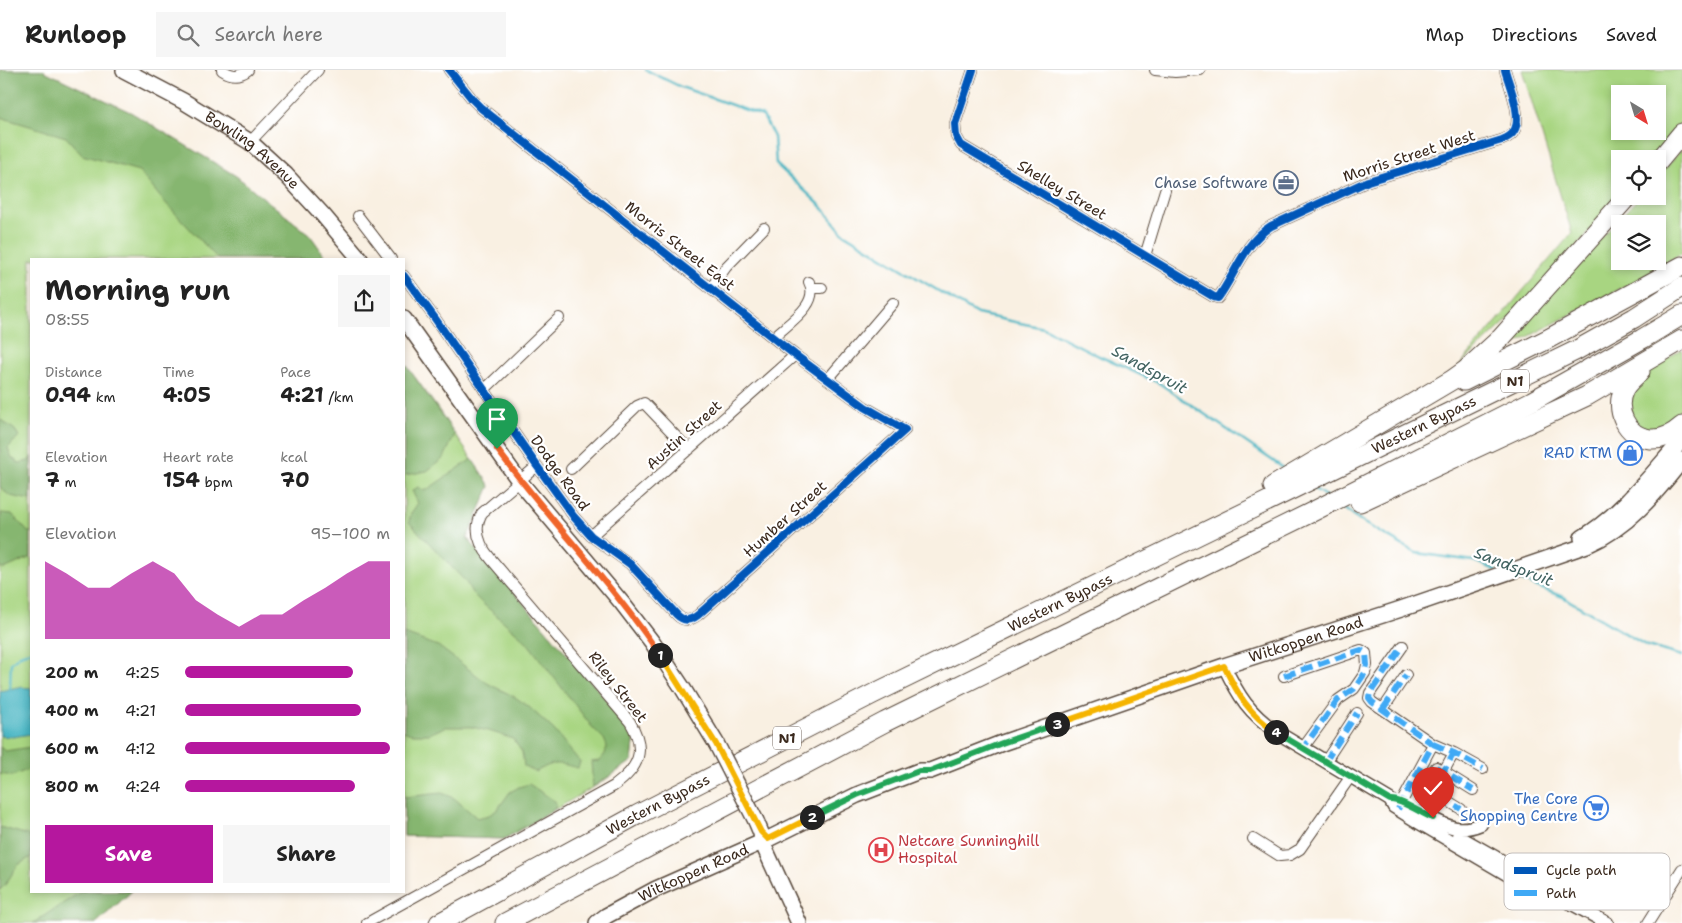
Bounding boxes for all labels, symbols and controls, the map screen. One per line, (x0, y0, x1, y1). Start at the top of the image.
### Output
search box (156, 12, 506, 57)
text: Runloop (25, 19, 126, 51)
icon: search (174, 21, 202, 49)
text: Search here (214, 22, 323, 47)
text: Map (1426, 23, 1464, 47)
text: Directions (1492, 23, 1578, 47)
text: Saved (1606, 23, 1657, 47)
north arrow (1611, 85, 1666, 140)
map controls (1611, 85, 1666, 270)
street label: Bowling Avenue (201, 107, 304, 193)
street label: Morris Street West (1340, 125, 1478, 187)
button: locate (1611, 150, 1666, 205)
street label: Shelley Street (1014, 155, 1110, 225)
office icon: Chase Software (1273, 170, 1299, 196)
place label: Chase Software (1154, 173, 1268, 193)
street label: Morris Street East (621, 197, 739, 295)
button: layers (1611, 215, 1666, 270)
text: Morning run (45, 271, 230, 309)
button: share (338, 275, 390, 327)
text: 08:55 (45, 309, 90, 330)
water label: Sandspruit (1108, 340, 1191, 399)
text: Distance (45, 363, 102, 381)
text: Time (163, 363, 195, 381)
text: Pace (280, 363, 311, 381)
road number: N1 (1501, 370, 1529, 392)
text: 0.94 (45, 381, 91, 409)
text: 4:05 (163, 381, 211, 409)
text: 4:21 (280, 381, 324, 409)
text: km (91, 388, 116, 406)
text: /km (324, 388, 354, 406)
street label: Western Bypass (1368, 391, 1480, 459)
street label: Austin Street (642, 396, 726, 474)
pin (476, 398, 518, 449)
icon: arrive (483, 405, 511, 433)
street label: Dodge Road (526, 431, 594, 515)
shop icon: RAD KTM (1617, 440, 1643, 466)
place label: RAD KTM (1544, 443, 1612, 463)
text: Elevation (45, 448, 108, 466)
text: Heart rate (163, 448, 234, 466)
text: kcal (280, 448, 308, 466)
text: 7 (45, 466, 60, 494)
text: 154 (163, 466, 200, 494)
text: 70 (280, 466, 310, 494)
text: m (60, 473, 77, 491)
text: bpm (200, 473, 233, 491)
street label: Humber Street (739, 476, 831, 562)
text: Elevation (45, 523, 117, 544)
text: 95–100 m (310, 523, 390, 544)
water label: Sandspruit (1471, 542, 1556, 591)
street label: Western Bypass (1004, 569, 1116, 637)
street label: Witkoppen Road (1246, 612, 1366, 667)
pin: 1 (648, 642, 672, 668)
text: 1 (657, 646, 664, 664)
street label: Riley Street (584, 647, 652, 727)
text: 200 m (45, 662, 98, 683)
text: 4:25 (125, 662, 160, 683)
text: 400 m (45, 700, 99, 721)
text: 4:21 (125, 700, 156, 721)
pin: 3 (1044, 712, 1070, 736)
text: 3 (1053, 715, 1062, 733)
pin: 4 (1264, 720, 1288, 744)
text: 4 (1272, 723, 1281, 741)
road number: N1 (773, 726, 801, 750)
text: 600 m (45, 738, 99, 759)
text: 4:12 (125, 738, 156, 759)
pin (1412, 767, 1454, 818)
street label: Western Bypass (603, 769, 713, 840)
icon: check (1419, 774, 1447, 802)
text: 800 m (45, 776, 99, 797)
text: 4:24 (125, 776, 161, 797)
place label: The Core Shopping Centre (1460, 789, 1578, 826)
supermarket icon: The Core Shopping Centre (1583, 795, 1609, 821)
pin: 2 (800, 804, 824, 830)
text: 2 (808, 808, 817, 826)
button: Save (45, 825, 213, 883)
button: Share (223, 825, 390, 883)
place label: Netcare Sunninghill Hospital (898, 831, 1040, 868)
hospital icon: Netcare Sunninghill Hospital (868, 837, 894, 863)
street label: Witkoppen Road (635, 839, 752, 907)
legend (1504, 853, 1670, 910)
text: Cycle path (1546, 861, 1617, 879)
text: Path (1546, 884, 1577, 902)

